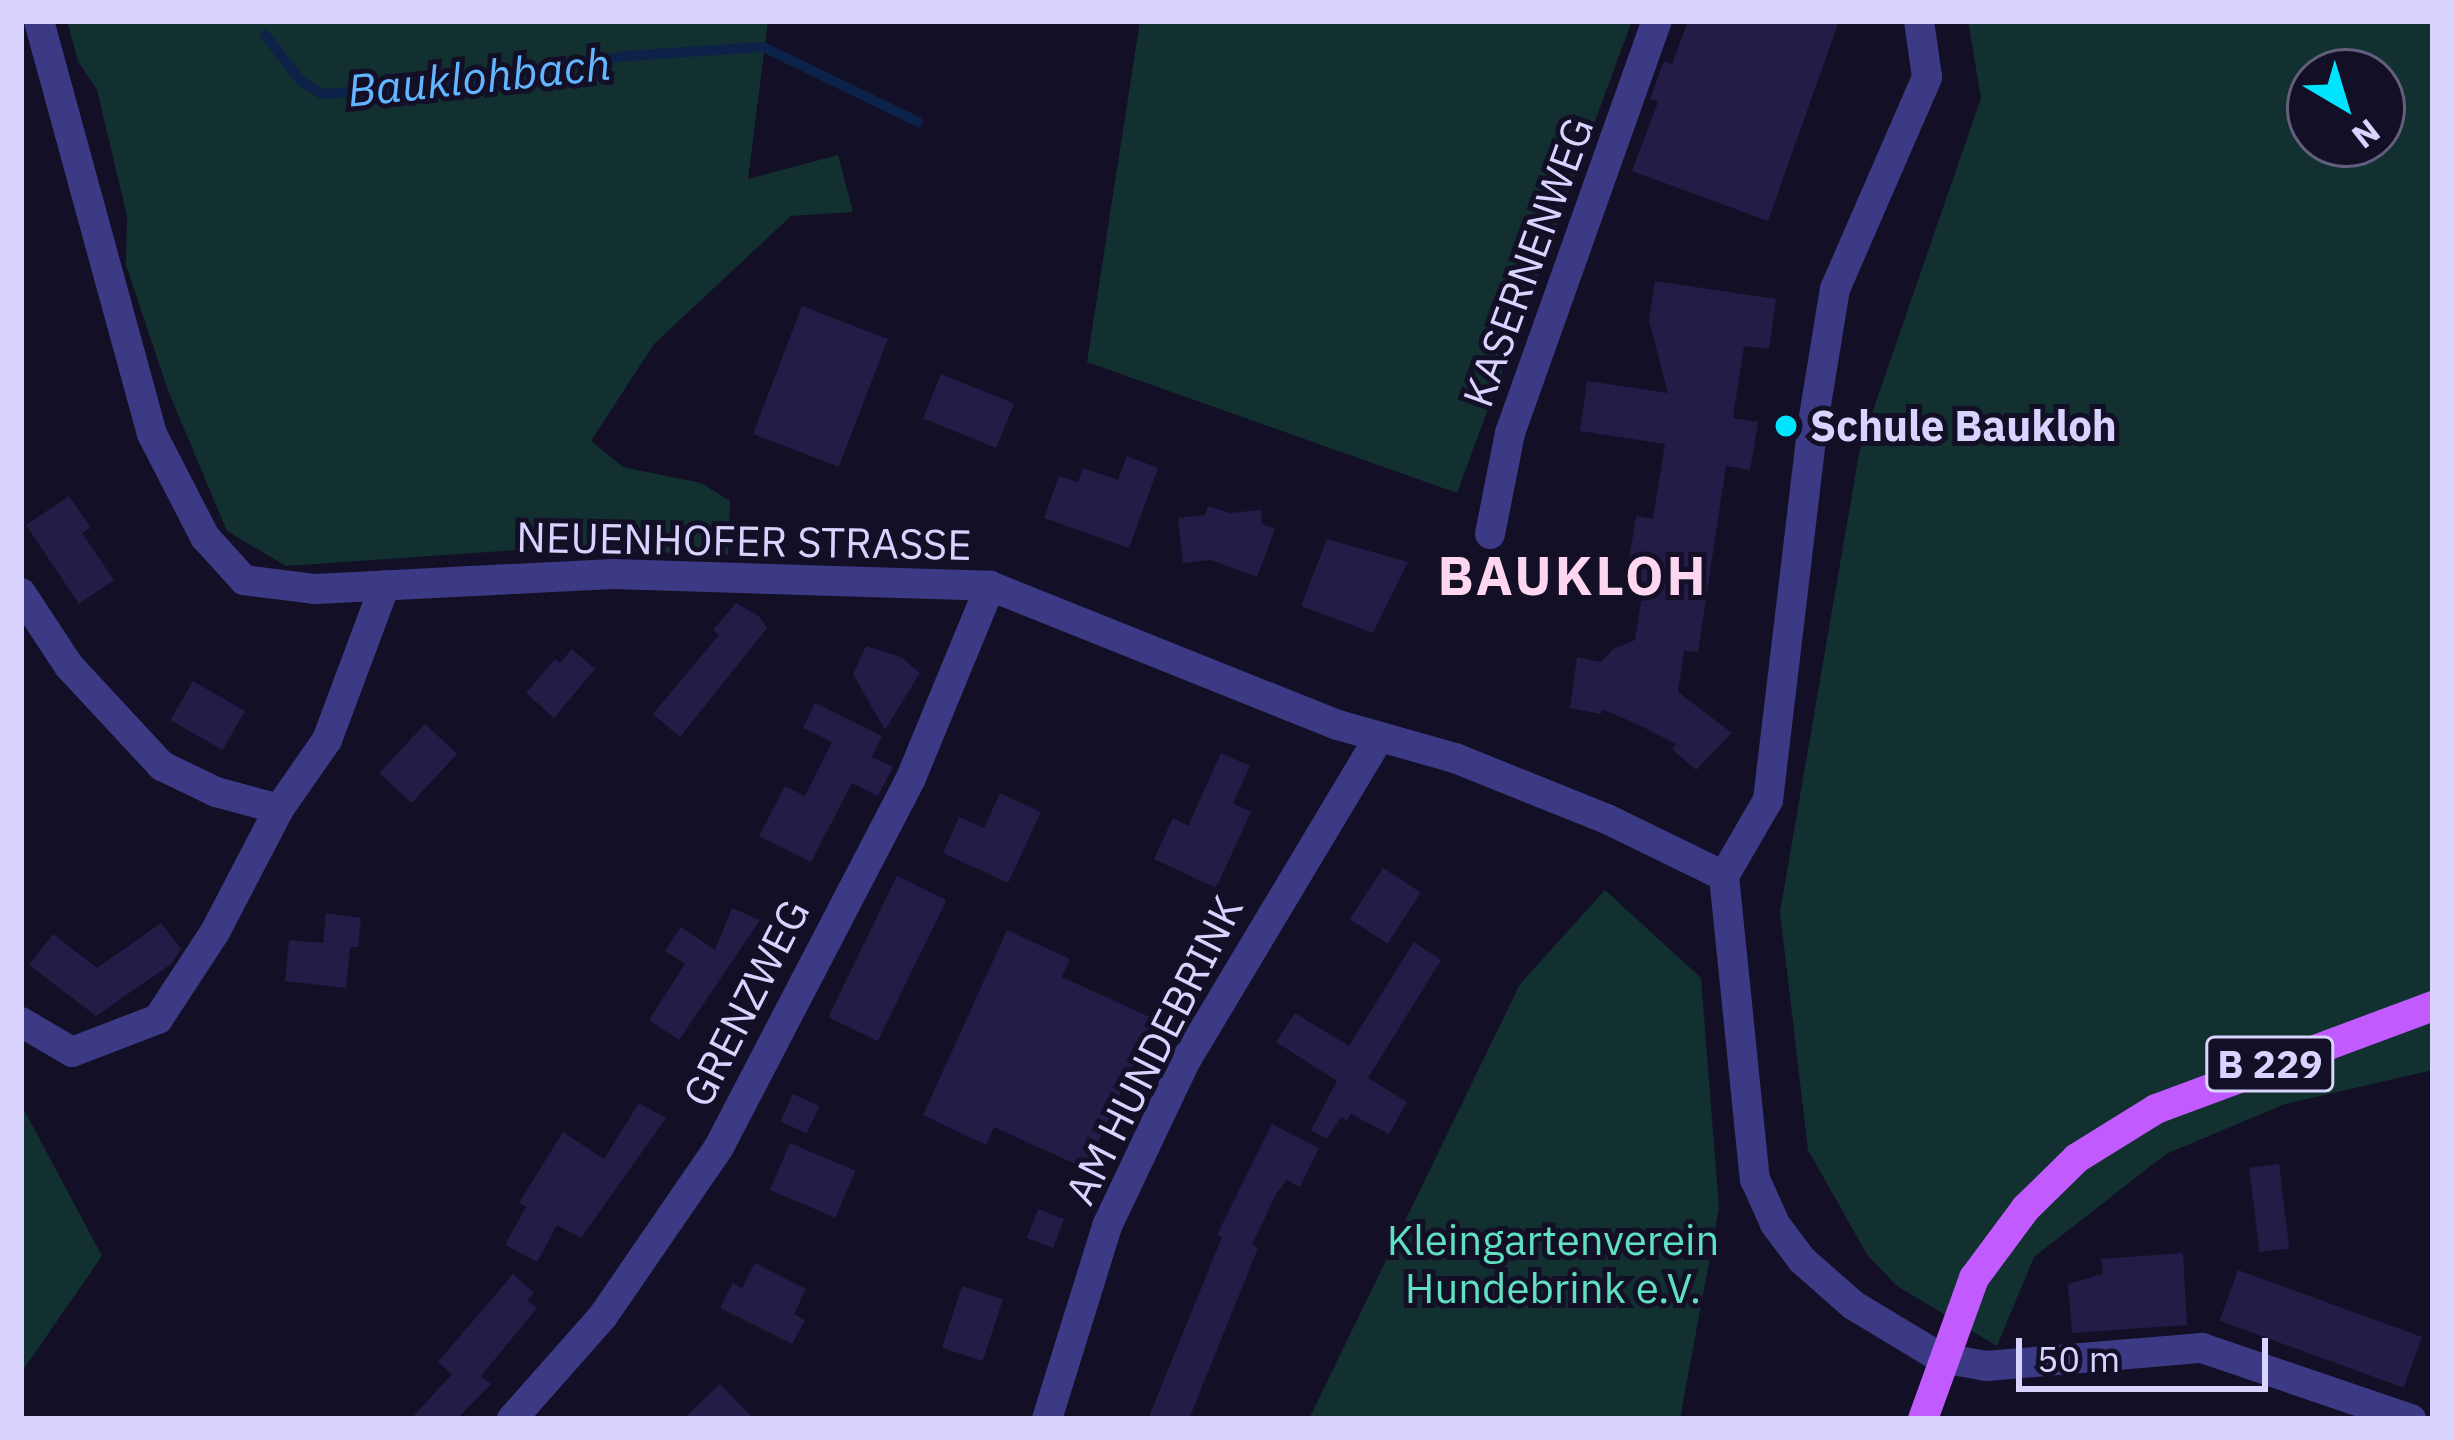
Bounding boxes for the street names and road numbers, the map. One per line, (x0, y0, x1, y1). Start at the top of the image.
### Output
street label: KASERNENWEG (1452, 110, 1604, 414)
street label: NEUENHOFER STRASSE (516, 512, 972, 570)
street label: AM HUNDEBRINK (1055, 888, 1253, 1212)
street label: GRENZWEG (672, 891, 820, 1115)
road number: B 229 (2204, 1031, 2336, 1097)

